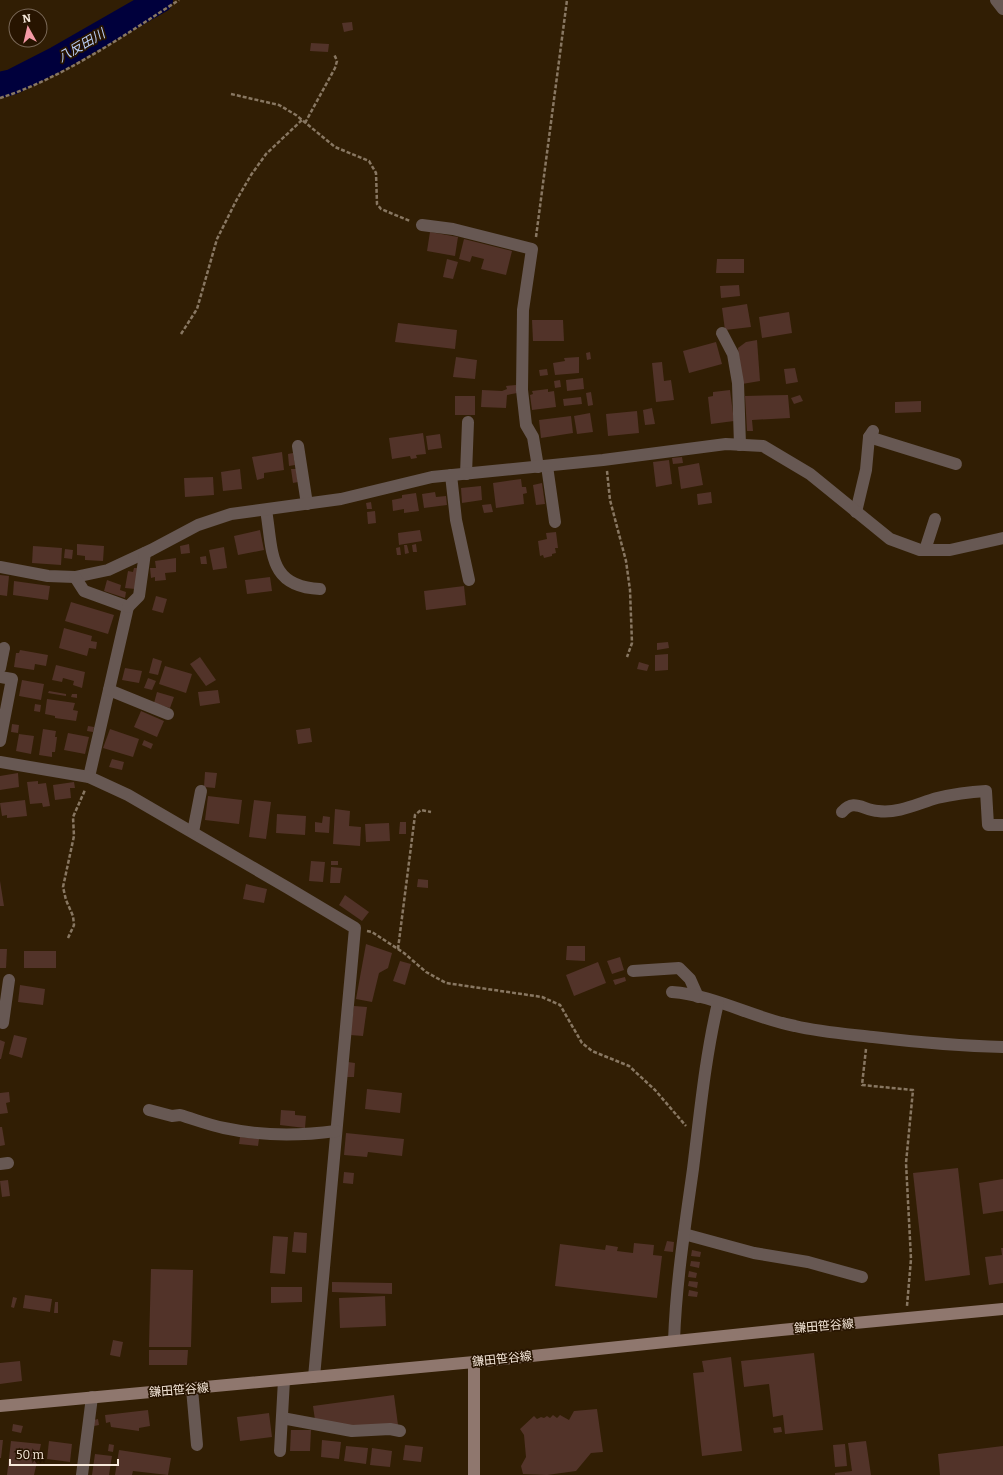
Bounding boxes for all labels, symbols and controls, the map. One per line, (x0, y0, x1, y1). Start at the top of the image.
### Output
north arrow (8, 8, 48, 48)
text: N (22, 11, 32, 26)
water label: 八反田川 (55, 25, 109, 65)
street label: 鎌田笹谷線 (793, 1316, 855, 1336)
street label: 鎌田笹谷線 (471, 1349, 533, 1369)
street label: 鎌田笹谷線 (148, 1380, 210, 1400)
scale bar (10, 1441, 118, 1467)
text: 50 m (16, 1448, 45, 1462)

